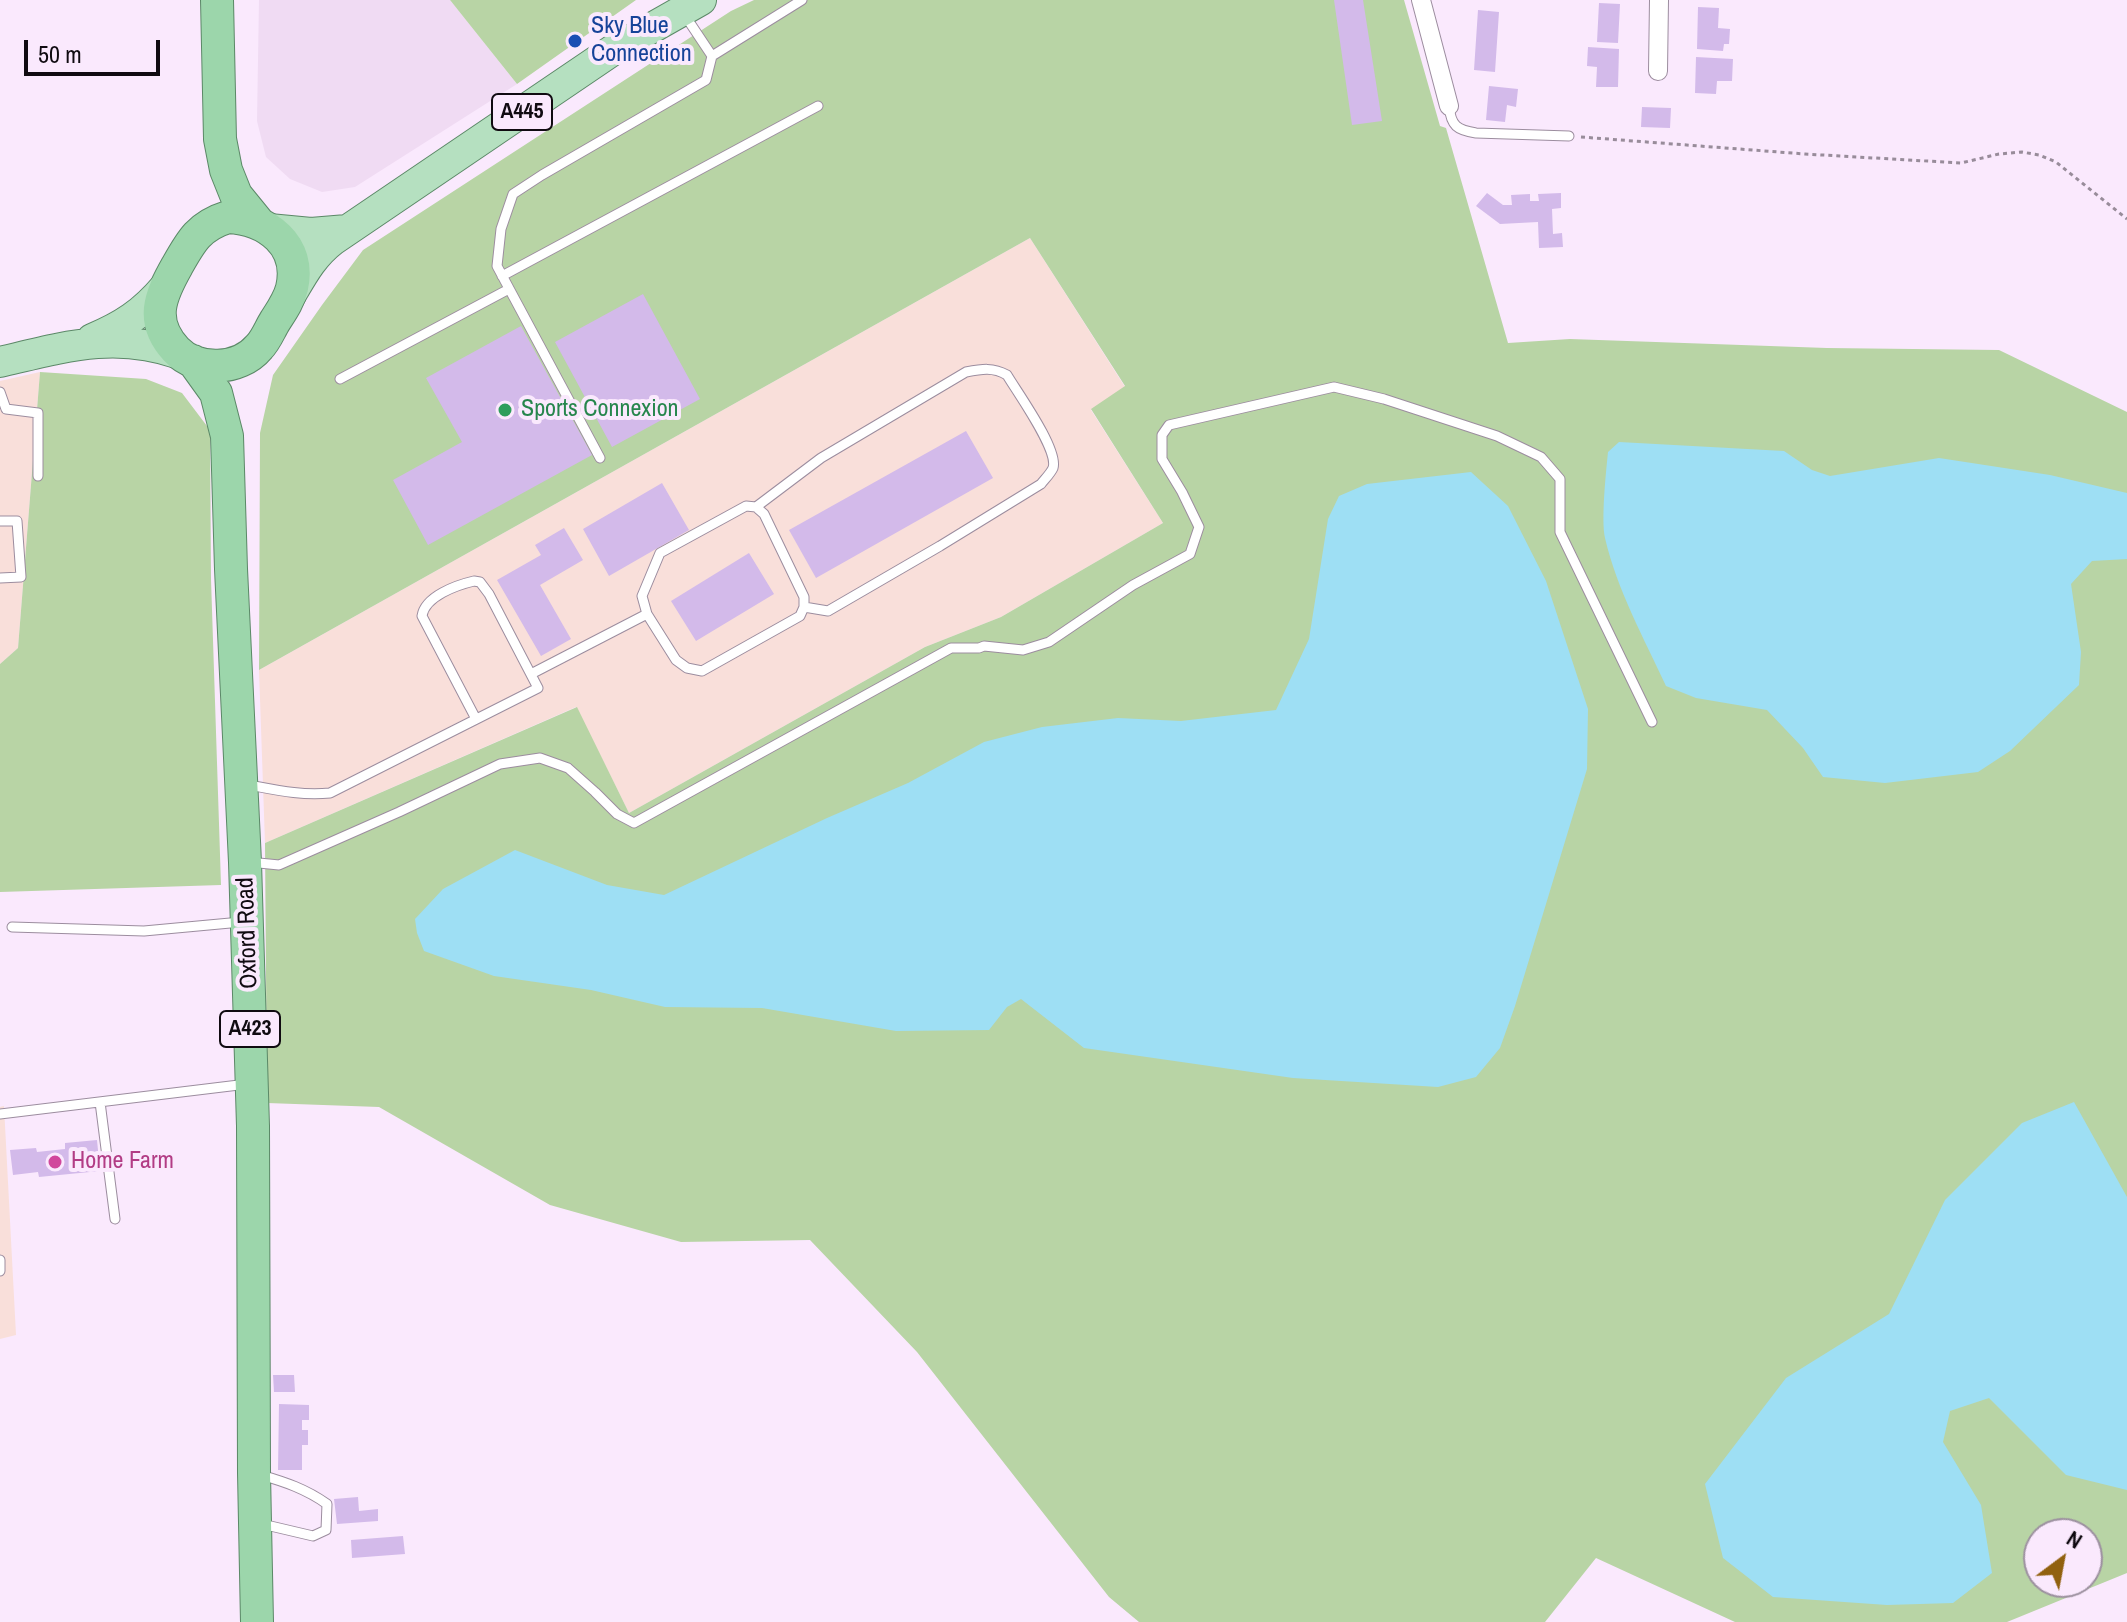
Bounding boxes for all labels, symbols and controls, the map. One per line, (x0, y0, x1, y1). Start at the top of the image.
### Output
place label: Sky Blue Connection (591, 13, 692, 69)
scale bar (28, 24, 164, 74)
marker: Sky Blue Connection (566, 32, 584, 50)
text: 50 m (38, 38, 82, 70)
road number: A445 (492, 94, 552, 130)
place label: Sports Connexion (521, 396, 679, 424)
marker: Sports Connexion (496, 401, 514, 419)
street label: Oxford Road (232, 877, 264, 989)
road number: A423 (220, 1011, 280, 1047)
place label: Home Farm (71, 1148, 174, 1176)
marker: Home Farm (46, 1153, 64, 1171)
north arrow (2023, 1518, 2103, 1598)
text: N (2061, 1523, 2088, 1556)

